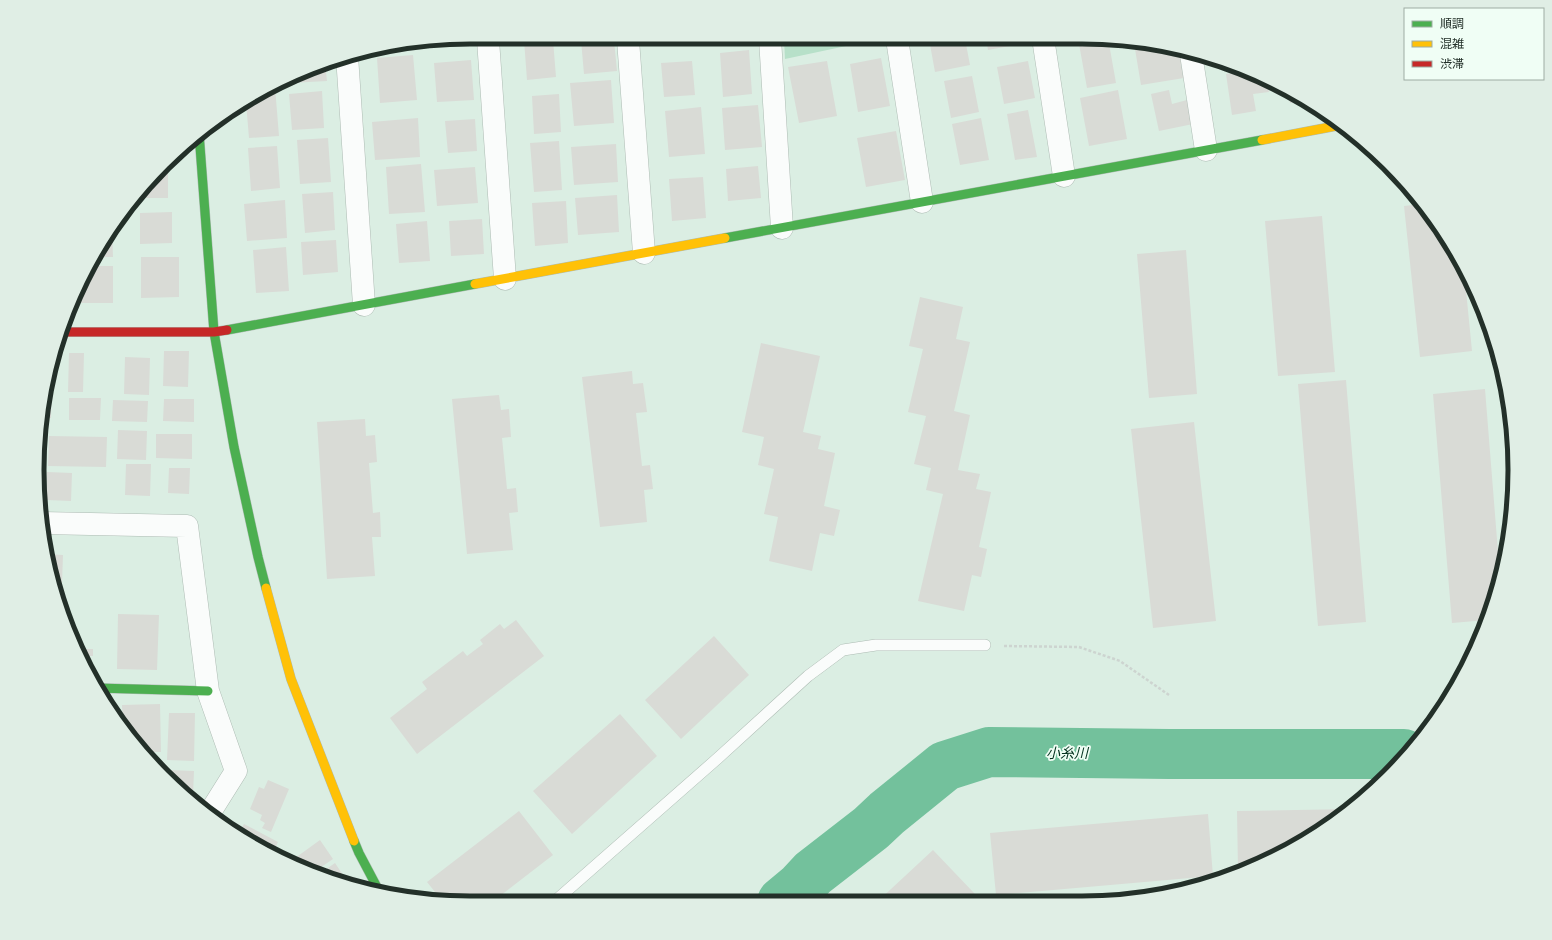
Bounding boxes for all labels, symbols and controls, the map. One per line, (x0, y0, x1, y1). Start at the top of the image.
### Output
legend (1404, 8, 1544, 80)
text: 順調 (1440, 17, 1464, 31)
text: 混雑 (1440, 37, 1464, 51)
text: 渋滞 (1440, 57, 1464, 71)
water label: 小糸川 (1046, 745, 1090, 761)

